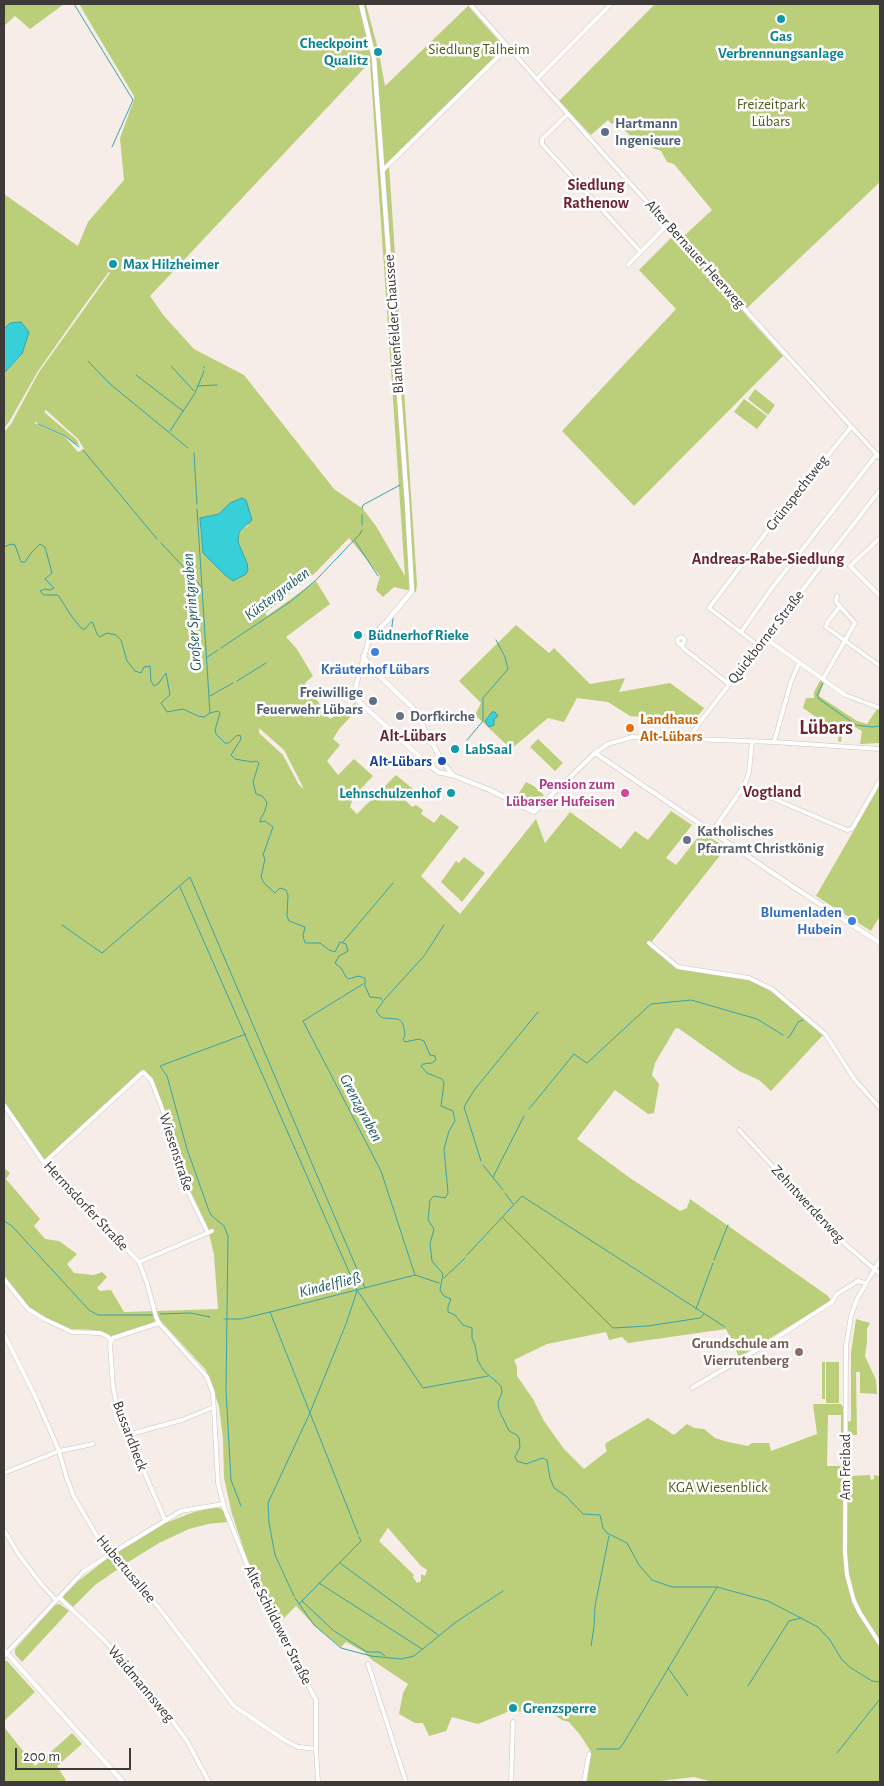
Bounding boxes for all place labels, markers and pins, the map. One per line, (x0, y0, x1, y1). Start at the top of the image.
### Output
marker: Gas Verbrennungsanlage (775, 13, 787, 25)
place label: Gas Verbrennungsanlage (718, 27, 844, 62)
place label: Checkpoint Qualitz (300, 34, 368, 69)
marker: Checkpoint Qualitz (372, 46, 384, 58)
place label: Hartmann Ingenieure (615, 114, 681, 149)
marker: Hartmann Ingenieure (599, 126, 611, 138)
place label: Max Hilzheimer (123, 255, 219, 273)
marker: Max Hilzheimer (107, 258, 119, 270)
place label: Büdnerhof Rieke (368, 626, 469, 644)
marker: Büdnerhof Rieke (352, 629, 364, 641)
marker: Kräuterhof Lübars (369, 646, 381, 658)
place label: Kräuterhof Lübars (321, 660, 429, 678)
place label: Freiwillige Feuerwehr Lübars (256, 683, 363, 718)
marker: Freiwillige Feuerwehr Lübars (367, 695, 379, 707)
place label: Dorfkirche (410, 707, 475, 725)
marker: Dorfkirche (394, 710, 406, 722)
place label: Landhaus Alt-Lübars (640, 710, 702, 745)
marker: Landhaus Alt-Lübars (624, 722, 636, 734)
place label: LabSaal (465, 740, 512, 758)
marker: LabSaal (449, 743, 461, 755)
place label: Alt-Lübars (370, 752, 432, 770)
marker: Alt-Lübars (436, 755, 448, 767)
place label: Pension zum Lübarser Hufeisen (506, 775, 615, 810)
place label: Lehnschulzenhof (339, 784, 441, 802)
marker: Lehnschulzenhof (445, 787, 457, 799)
marker: Pension zum Lübarser Hufeisen (619, 787, 631, 799)
place label: Katholisches Pfarramt Christkönig (697, 822, 824, 857)
marker: Katholisches Pfarramt Christkönig (681, 834, 693, 846)
place label: Blumenladen Hubein (760, 903, 842, 938)
marker: Blumenladen Hubein (846, 915, 858, 927)
place label: Grundschule am Vierrutenberg (692, 1334, 789, 1369)
marker: Grundschule am Vierrutenberg (793, 1346, 805, 1358)
place label: Grenzsperre (523, 1699, 596, 1717)
marker: Grenzsperre (507, 1702, 519, 1714)

